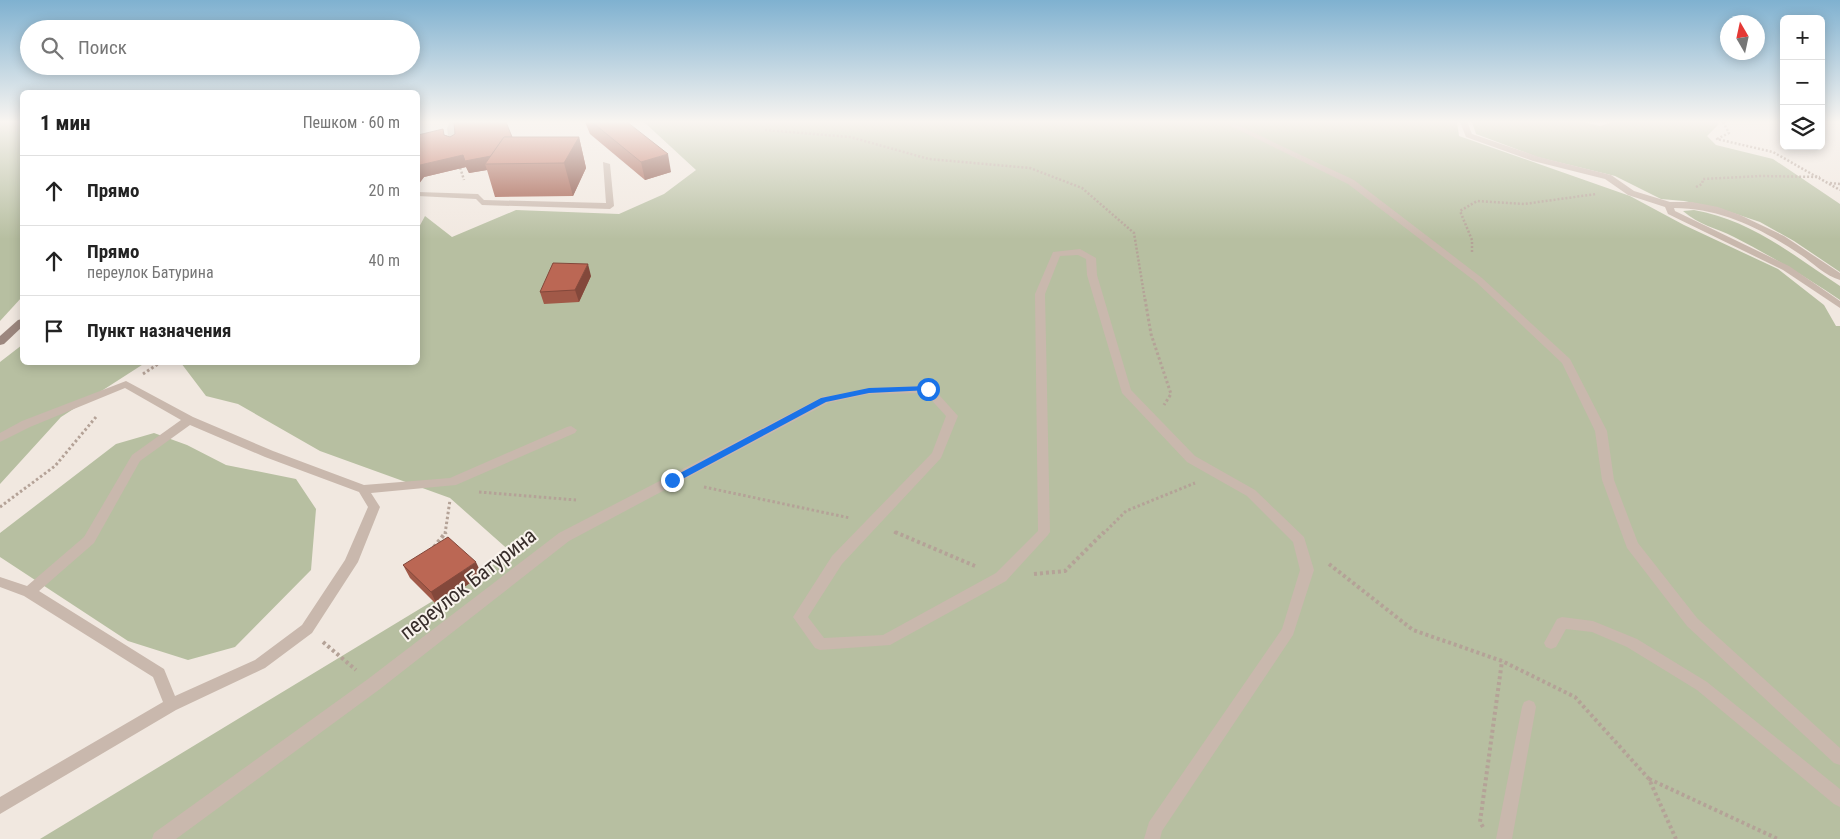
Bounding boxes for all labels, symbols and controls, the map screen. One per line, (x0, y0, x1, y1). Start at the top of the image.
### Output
north arrow (1720, 15, 1765, 60)
map controls (1780, 15, 1825, 150)
button: + (1780, 15, 1825, 60)
search box (20, 20, 420, 75)
icon: search (38, 34, 66, 62)
text: Поиск (78, 36, 127, 59)
button: − (1780, 60, 1825, 105)
button: layers (1780, 105, 1825, 150)
text: 1 мин (40, 111, 90, 135)
text: Пешком · 60 m (303, 113, 400, 132)
icon: ahead (40, 177, 68, 205)
text: Прямо (87, 179, 140, 202)
text: 20 m (368, 181, 400, 200)
text: Прямо (87, 240, 140, 263)
icon: ahead (40, 247, 68, 275)
text: 40 m (368, 251, 400, 270)
text: переулок Батурина (87, 263, 214, 282)
icon: arrive (40, 317, 68, 345)
text: Пункт назначения (87, 319, 231, 342)
route start (917, 378, 940, 401)
route end (661, 469, 684, 492)
street label: переулок Батурина (395, 523, 541, 645)

